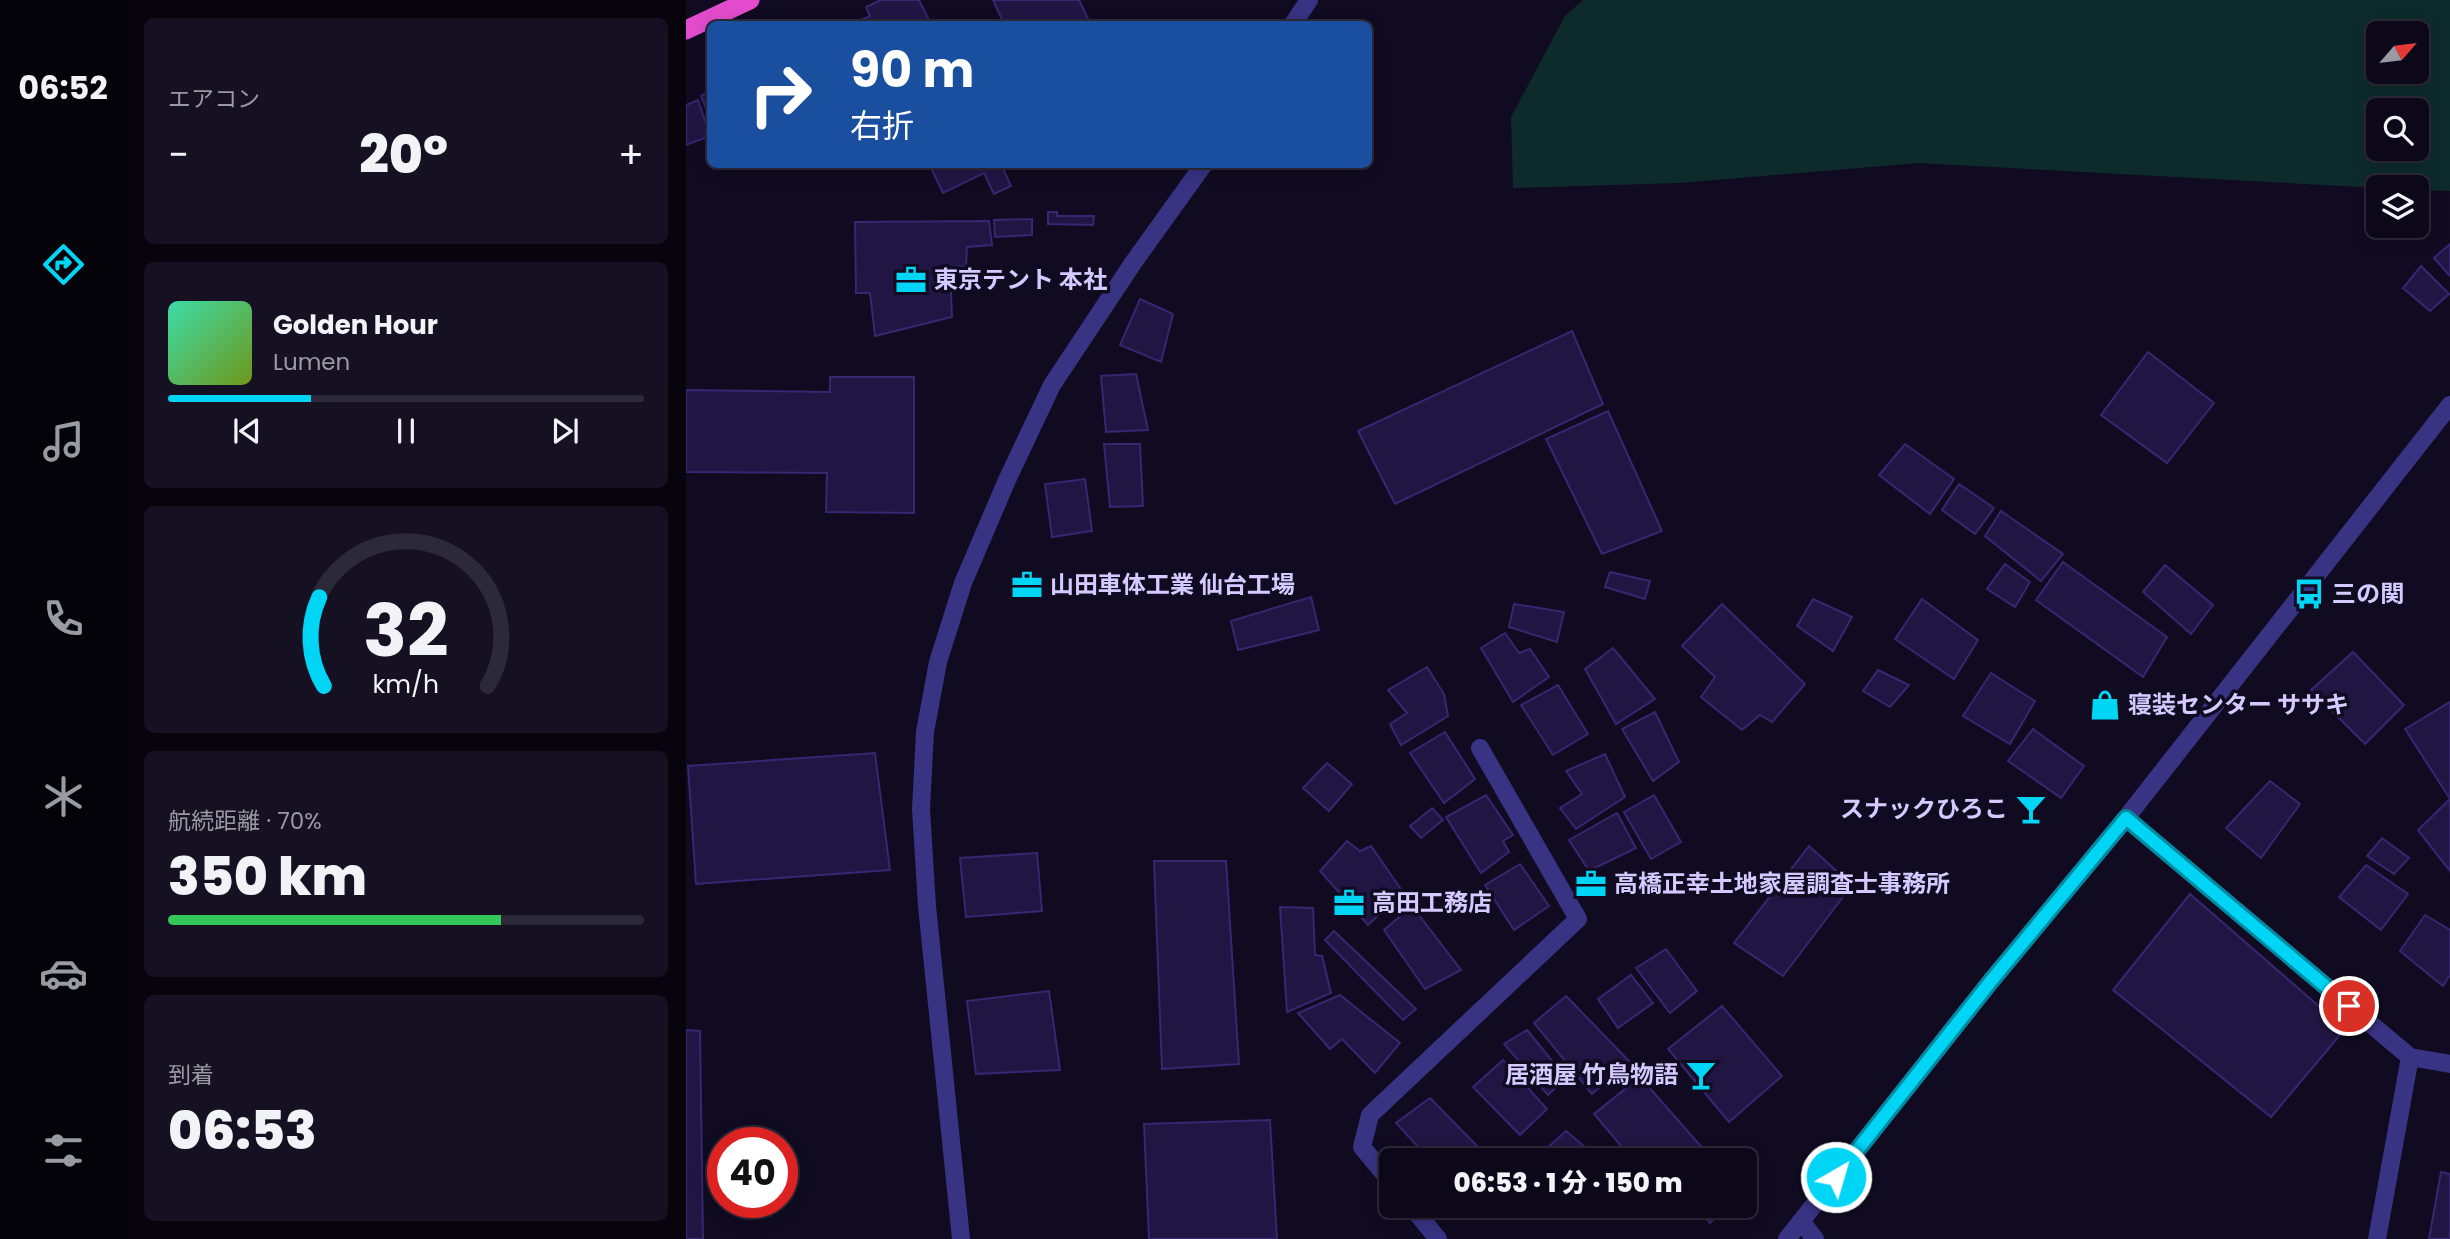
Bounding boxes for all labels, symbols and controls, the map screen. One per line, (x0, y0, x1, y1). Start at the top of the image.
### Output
north arrow (2366, 21, 2429, 84)
map controls (2366, 21, 2429, 238)
text: 90 m (850, 36, 974, 104)
icon: right (735, 49, 826, 140)
text: 06:52 (18, 65, 108, 110)
text: エアコン (168, 83, 260, 115)
button: search (2366, 98, 2429, 161)
text: 右折 (850, 103, 914, 148)
text: 20° (359, 118, 448, 191)
text: − (168, 128, 189, 181)
text: + (618, 128, 644, 181)
button: layers (2366, 175, 2429, 238)
icon: directions (39, 240, 88, 289)
office icon: 東京テント 本社 (894, 263, 928, 297)
place label: 東京テント 本社 (934, 263, 1107, 296)
text: Golden Hour (273, 307, 438, 343)
text: Lumen (273, 346, 350, 378)
icon: previous (228, 412, 266, 450)
icon: pause (387, 412, 425, 450)
icon: next (546, 412, 584, 450)
icon: music (39, 417, 88, 466)
office icon: 山田車体工業 仙台工場 (1010, 568, 1044, 602)
place label: 山田車体工業 仙台工場 (1050, 568, 1295, 601)
bus stop icon: 三の関 (2292, 577, 2326, 611)
place label: 三の関 (2332, 577, 2404, 610)
text: 32 (363, 580, 449, 681)
icon: phone (39, 594, 88, 643)
text: km/h (373, 666, 439, 701)
shop icon: 寝装センター ササキ (2088, 688, 2122, 722)
place label: 寝装センター ササキ (2128, 688, 2349, 721)
icon: climate (39, 772, 88, 821)
place label: スナックひろこ (1840, 792, 2008, 825)
bar icon: スナックひろこ (2014, 792, 2048, 826)
text: 航続距離 · 70% (168, 805, 322, 837)
text: 350 km (168, 840, 367, 913)
office icon: 高橋正幸土地家屋調査士事務所 (1574, 867, 1608, 901)
place label: 高橋正幸土地家屋調査士事務所 (1614, 867, 1950, 900)
office icon: 高田工務店 (1332, 886, 1366, 920)
place label: 高田工務店 (1372, 886, 1492, 919)
icon: car (39, 949, 88, 998)
pin (2319, 976, 2379, 1036)
icon: arrive (2330, 987, 2368, 1025)
place label: 居酒屋 竹鳥物語 (1505, 1058, 1678, 1091)
bar icon: 居酒屋 竹鳥物語 (1684, 1058, 1718, 1092)
text: 到着 (168, 1059, 214, 1091)
text: 06:53 (168, 1094, 317, 1167)
icon: filters (39, 1126, 88, 1175)
speed limit sign: 40 (707, 1127, 798, 1218)
position arrow (1799, 1140, 1873, 1214)
text: 06:53 · 1 分 · 150 m (1454, 1165, 1682, 1201)

